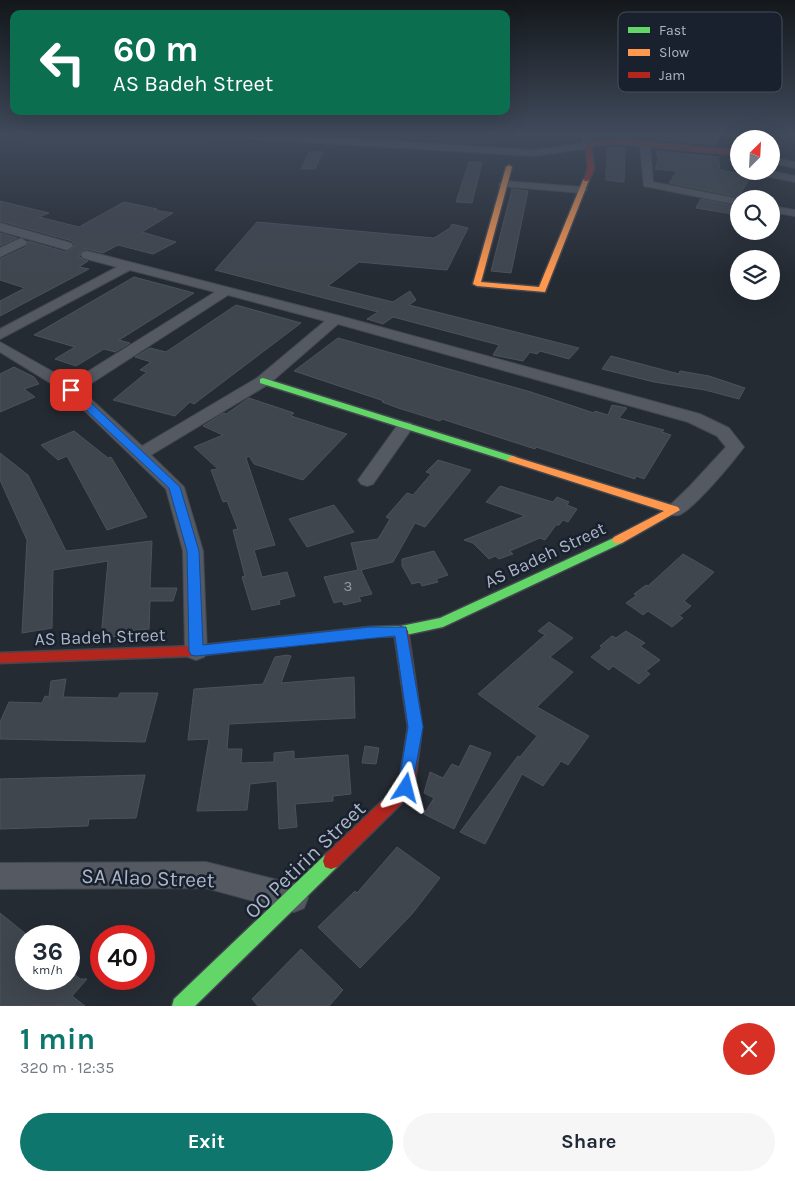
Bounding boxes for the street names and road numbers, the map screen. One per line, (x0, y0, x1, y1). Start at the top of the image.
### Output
street label: AS Badeh Street (481, 517, 609, 593)
street label: AS Badeh Street (34, 624, 166, 650)
street label: OO Petirin Street (240, 796, 370, 923)
street label: SA Alao Street (81, 864, 215, 892)

